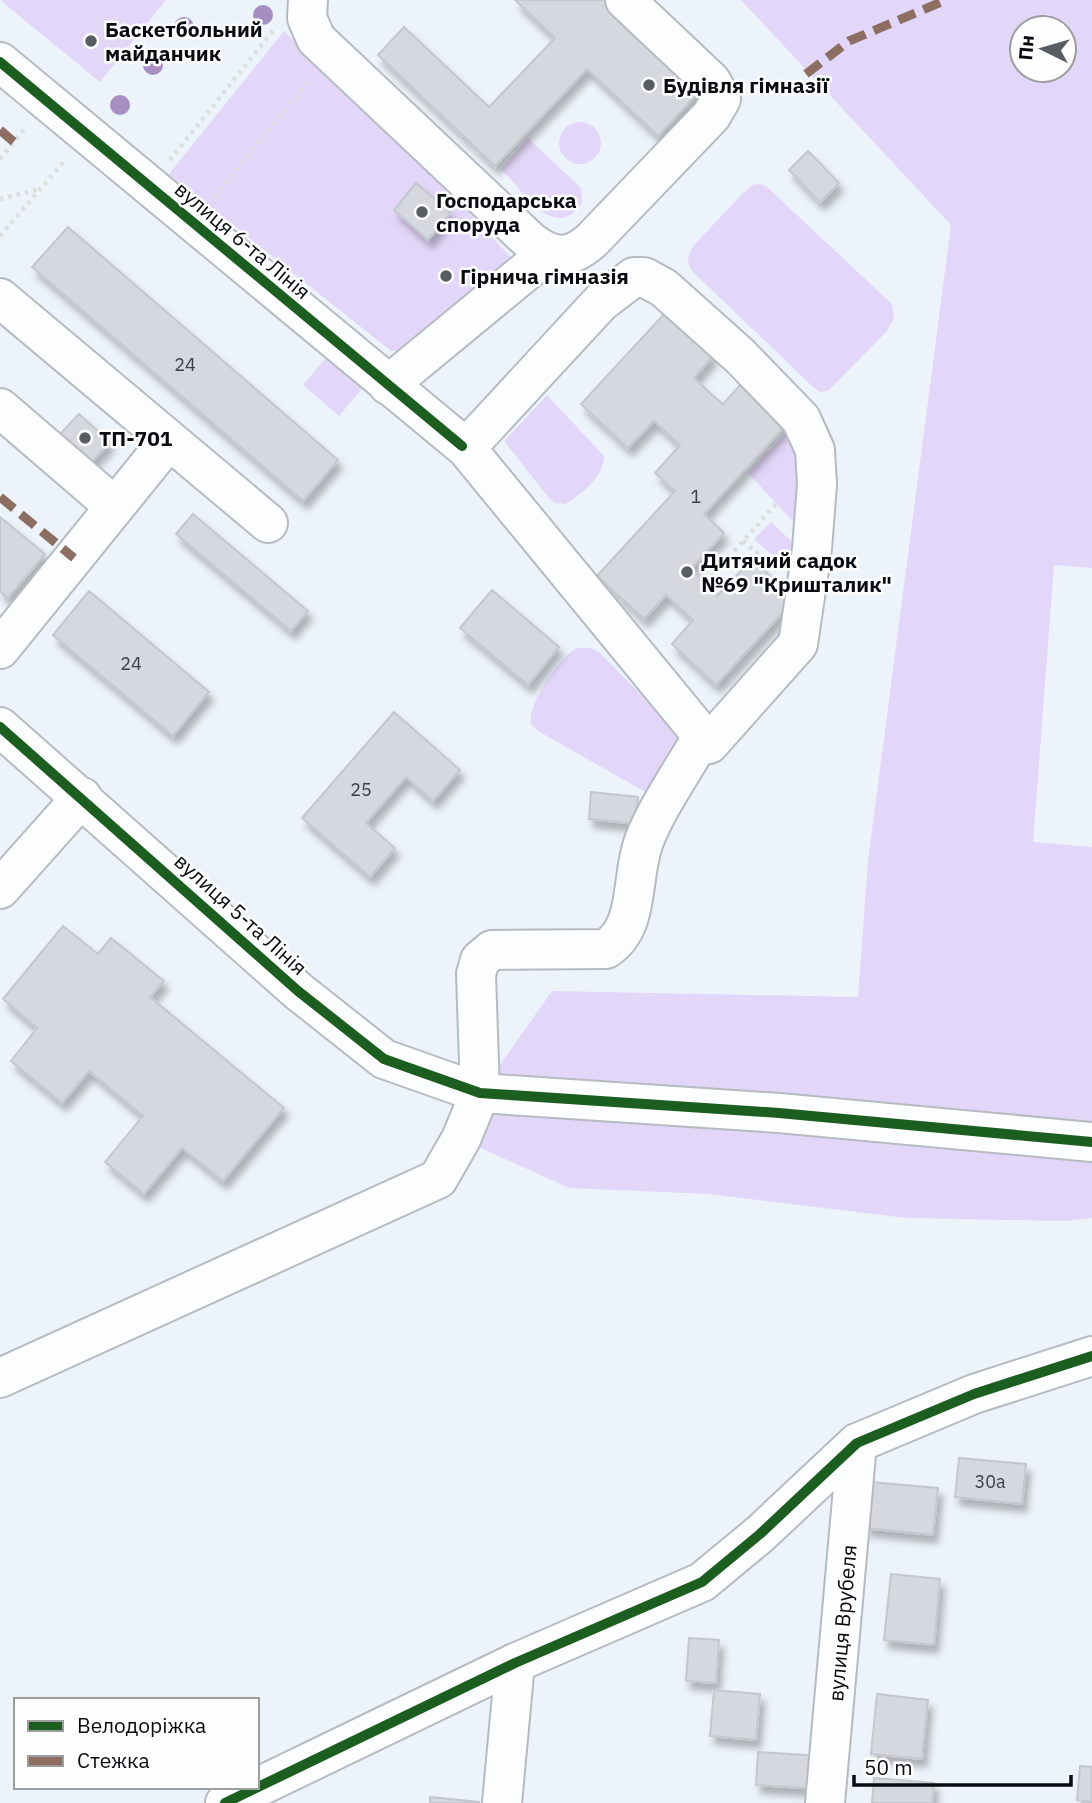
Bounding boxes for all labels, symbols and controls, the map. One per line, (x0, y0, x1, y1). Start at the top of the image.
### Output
north arrow (1008, 14, 1078, 84)
place label: Баскетбольний майданчик (105, 15, 263, 67)
marker: Баскетбольний майданчик (83, 33, 99, 49)
text: Пн (1013, 34, 1039, 61)
place label: Будівля гімназії (663, 71, 829, 99)
marker: Будівля гімназії (641, 77, 657, 93)
street label: вулиця 6-та Лінія (169, 175, 317, 305)
place label: Господарська споруда (436, 186, 577, 238)
marker: Господарська споруда (414, 204, 430, 220)
place label: Гірнича гімназія (460, 262, 629, 290)
marker: Гірнича гімназія (438, 268, 454, 284)
house number: 24 (174, 353, 196, 376)
place label: ТП-701 (99, 424, 173, 452)
marker: ТП-701 (77, 430, 93, 446)
house number: 1 (691, 485, 701, 508)
place label: Дитячий садок №69 "Кришталик" (701, 546, 892, 598)
marker: Дитячий садок №69 "Кришталик" (679, 564, 695, 580)
house number: 24 (120, 652, 142, 675)
house number: 25 (350, 778, 372, 801)
street label: вулиця 5-та Лінія (169, 847, 313, 981)
house number: 30а (974, 1470, 1006, 1493)
street label: вулиця Врубеля (821, 1543, 863, 1703)
legend (14, 1698, 259, 1789)
text: Велодоріжка (77, 1711, 206, 1739)
scale bar (854, 1744, 1071, 1788)
text: Стежка (77, 1746, 150, 1774)
text: 50 m (864, 1753, 913, 1781)

